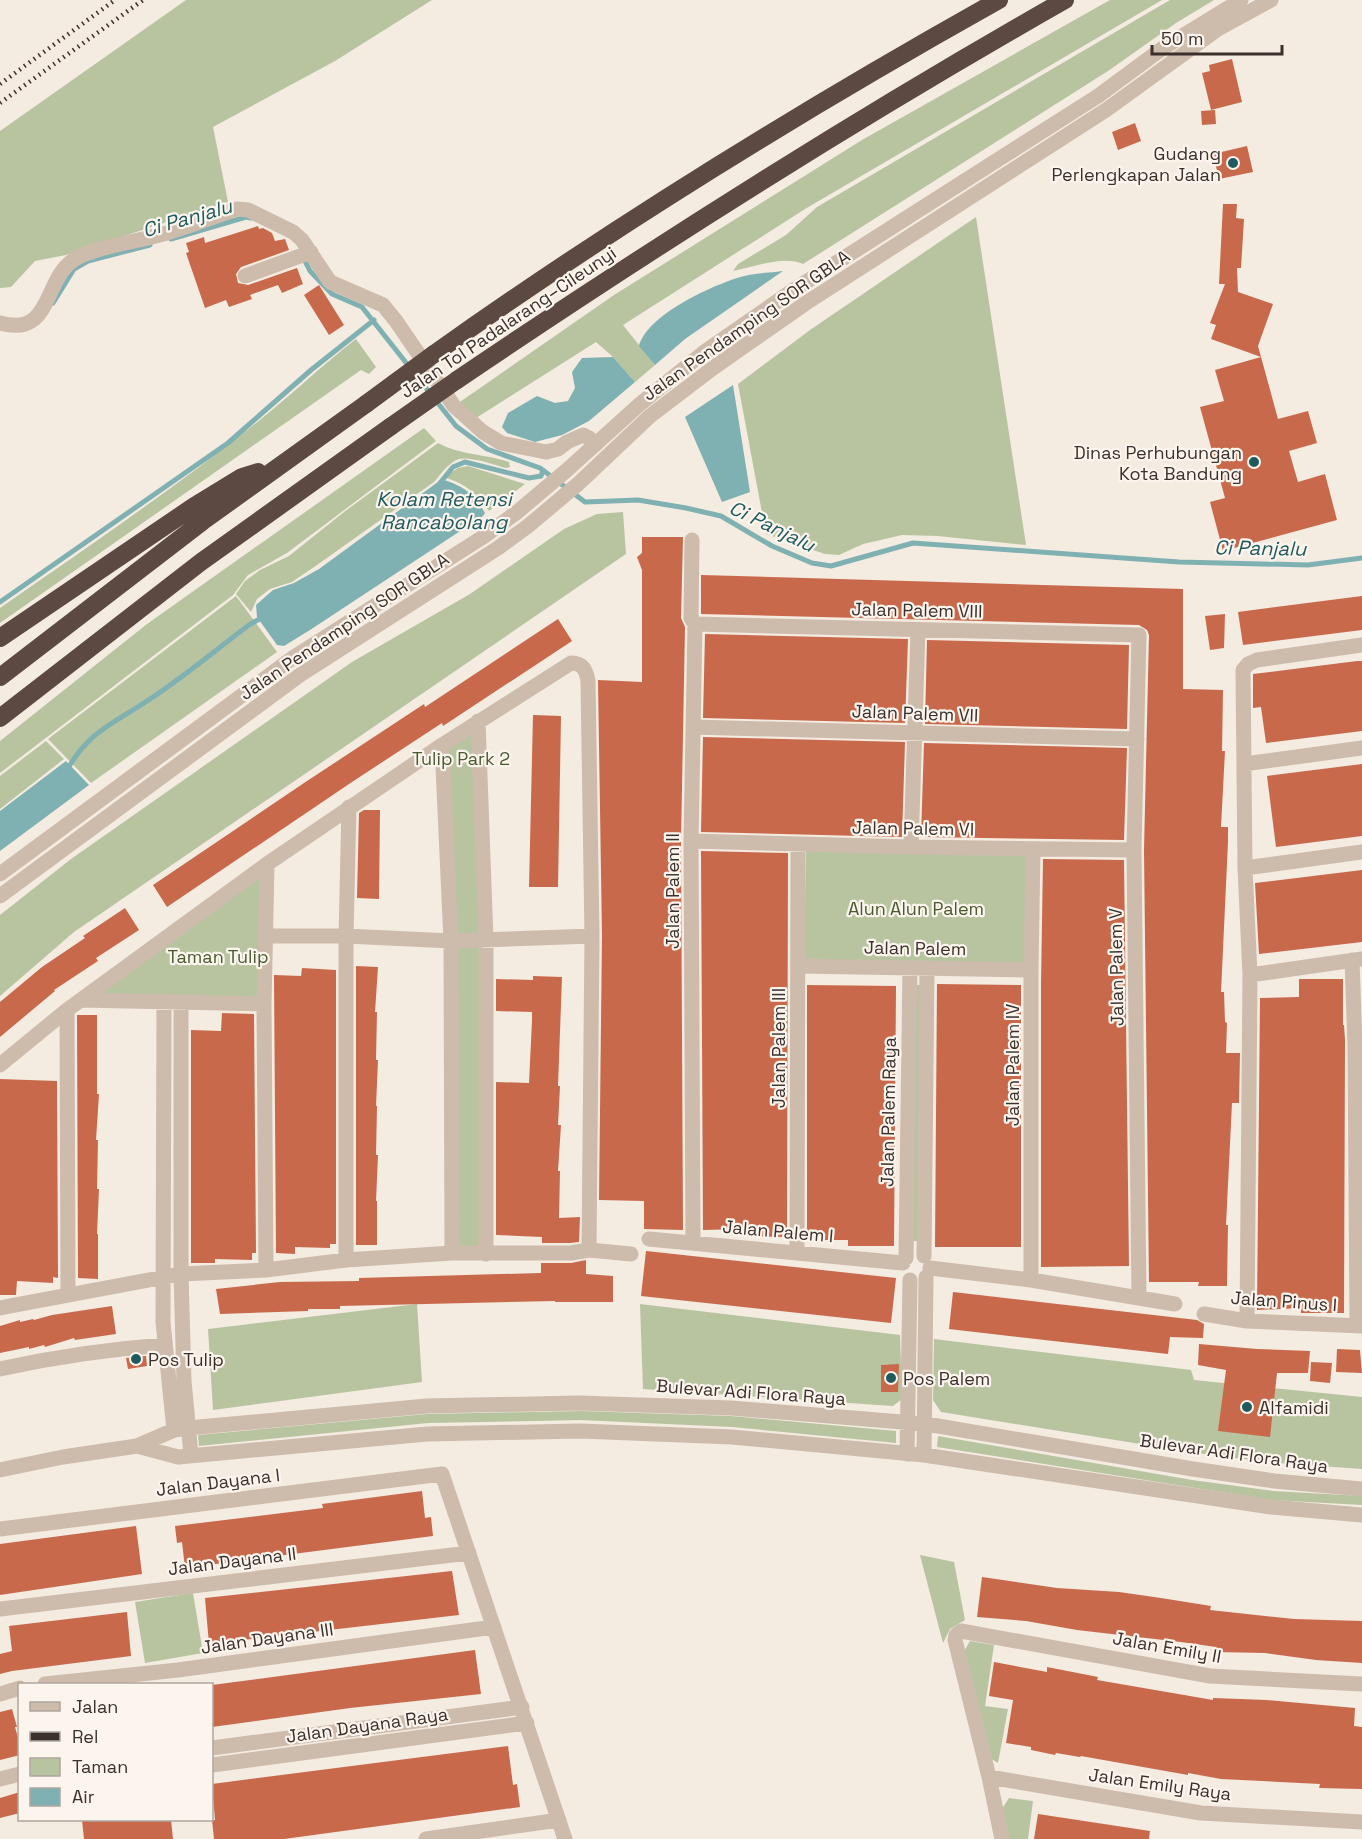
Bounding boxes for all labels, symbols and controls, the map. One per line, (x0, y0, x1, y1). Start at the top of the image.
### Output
scale bar (1152, 18, 1282, 56)
text: 50 m (1161, 27, 1203, 50)
place label: Gudang Perlengkapan Jalan (1052, 142, 1221, 186)
marker: Gudang Perlengkapan Jalan (1226, 156, 1240, 170)
water label: Ci Panjalu (139, 192, 236, 243)
street label: Jalan Tol Padalarang–Cileunyi (396, 241, 620, 403)
street label: Jalan Pendamping SOR GBLA (638, 244, 854, 406)
place label: Dinas Perhubungan Kota Bandung (1074, 441, 1242, 485)
marker: Dinas Perhubungan Kota Bandung (1247, 455, 1261, 469)
water label: Kolam Retensi Rancabolang (376, 486, 514, 535)
water label: Ci Panjalu (725, 494, 821, 559)
water label: Ci Panjalu (1214, 534, 1308, 562)
street label: Jalan Pendamping SOR GBLA (235, 547, 453, 705)
street label: Jalan Palem VIII (851, 597, 983, 623)
street label: Jalan Palem VII (851, 699, 979, 727)
park label: Tulip Park 2 (412, 747, 510, 770)
street label: Jalan Palem VI (852, 815, 974, 841)
street label: Jalan Palem II (661, 833, 684, 949)
park label: Alun Alun Palem (848, 897, 984, 920)
street label: Jalan Palem V (1103, 908, 1129, 1026)
street label: Jalan Palem (864, 936, 966, 960)
park label: Taman Tulip (167, 945, 269, 968)
street label: Jalan Palem III (767, 988, 790, 1108)
street label: Jalan Palem IV (1001, 1004, 1024, 1126)
street label: Jalan Palem Raya (875, 1037, 901, 1187)
street label: Jalan Palem I (721, 1215, 835, 1247)
street label: Jalan Pinus I (1230, 1286, 1338, 1316)
place label: Pos Tulip (148, 1348, 224, 1371)
marker: Pos Tulip (129, 1352, 143, 1366)
place label: Pos Palem (903, 1367, 990, 1390)
marker: Pos Palem (884, 1371, 898, 1385)
street label: Bulevar Adi Flora Raya (655, 1374, 847, 1410)
place label: Alfamidi (1259, 1396, 1329, 1419)
marker: Alfamidi (1240, 1400, 1254, 1414)
street label: Bulevar Adi Flora Raya (1138, 1428, 1330, 1478)
street label: Jalan Dayana I (155, 1463, 281, 1501)
street label: Jalan Dayana II (166, 1542, 298, 1580)
street label: Jalan Dayana III (199, 1617, 335, 1659)
street label: Jalan Emily II (1111, 1626, 1223, 1668)
legend (18, 1683, 213, 1821)
text: Jalan (72, 1695, 118, 1718)
street label: Jalan Dayana Raya (285, 1702, 449, 1748)
text: Rel (72, 1725, 98, 1748)
text: Taman (72, 1755, 128, 1778)
street label: Jalan Emily Raya (1087, 1763, 1233, 1805)
text: Air (72, 1785, 95, 1808)

